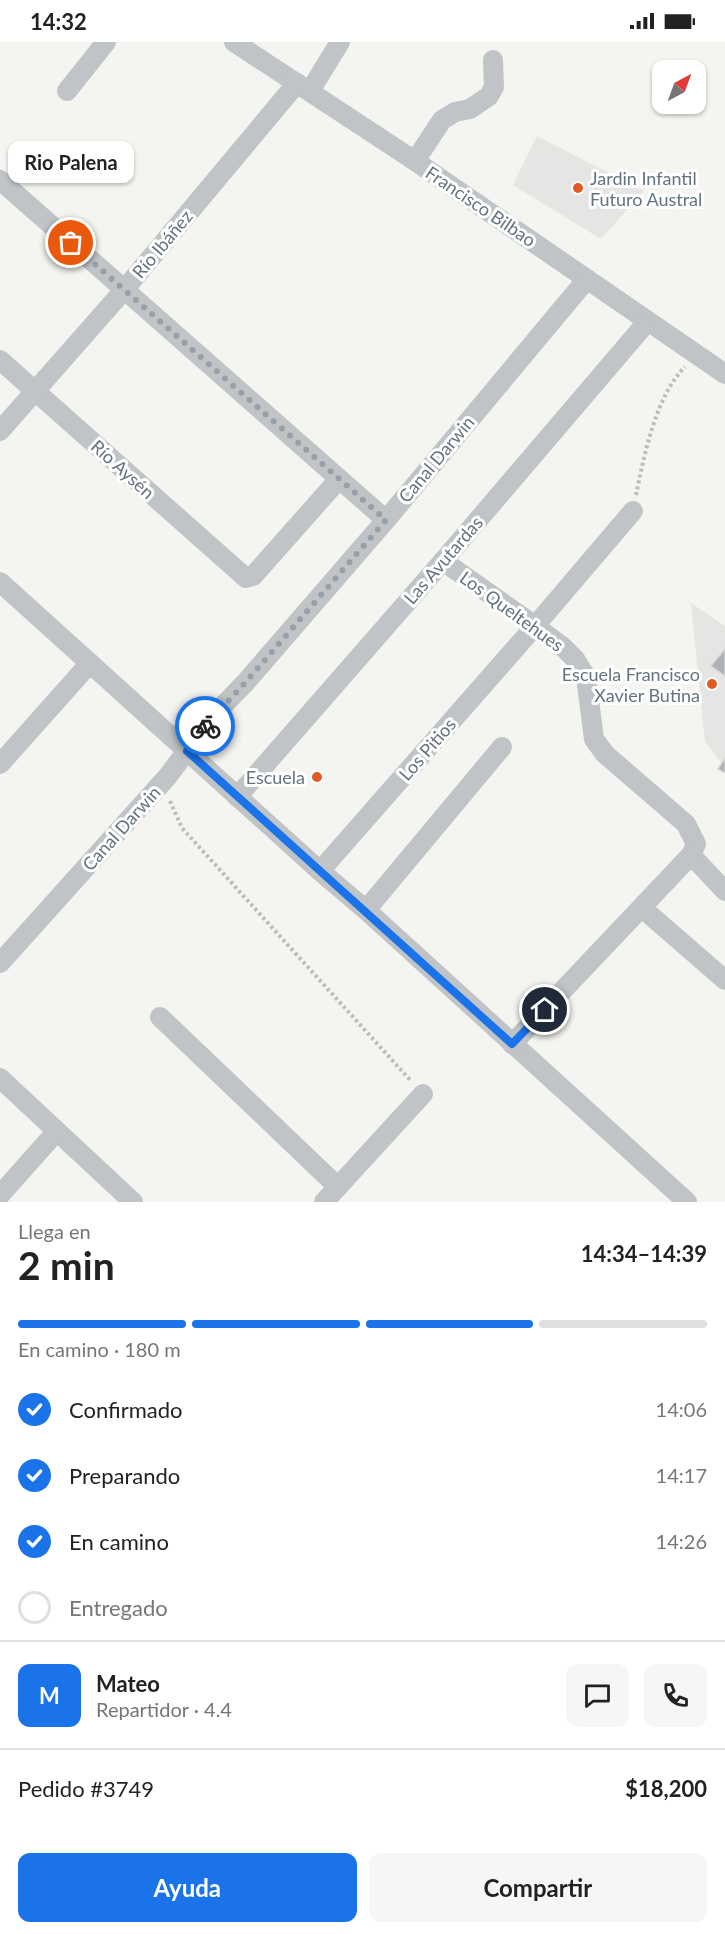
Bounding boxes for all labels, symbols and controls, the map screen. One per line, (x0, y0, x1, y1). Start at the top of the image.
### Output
text: 14:32 (30, 8, 87, 35)
north arrow (652, 60, 706, 114)
map controls (652, 60, 706, 114)
callout: Rio Palena (8, 141, 134, 183)
text: Rio Palena (24, 150, 118, 174)
street label: Francisco Bilbao (422, 161, 540, 251)
place label: Jardin Infantil Futuro Austral (590, 167, 702, 210)
marker: Jardin Infantil Futuro Austral (571, 181, 585, 195)
street label: Río Ibáñez (127, 206, 197, 282)
pin (45, 217, 96, 268)
icon: bag (54, 226, 87, 259)
street label: Canal Darwin (393, 411, 479, 507)
street label: Río Aysén (87, 435, 159, 503)
street label: Las Avutardas (399, 511, 487, 608)
street label: Los Queltehues (456, 566, 568, 656)
place label: Escuela Francisco Xavier Butina (562, 663, 700, 706)
marker: Escuela Francisco Xavier Butina (705, 677, 719, 691)
courier (175, 696, 235, 756)
icon: bike (189, 710, 222, 743)
street label: Los Pitios (394, 713, 460, 785)
place label: Escuela (246, 766, 305, 788)
marker: Escuela (310, 770, 324, 784)
street label: Canal Darwin (77, 781, 165, 875)
pin (519, 984, 570, 1035)
icon: home (528, 993, 561, 1026)
text: Llega en (18, 1219, 91, 1243)
text: 14:34–14:39 (581, 1240, 707, 1267)
text: 2 min (18, 1242, 115, 1288)
text: En camino · 180 m (18, 1337, 181, 1361)
icon: check (18, 1393, 51, 1426)
text: Confirmado (69, 1396, 182, 1423)
text: 14:06 (656, 1397, 707, 1421)
icon: check (18, 1459, 51, 1492)
text: Preparando (69, 1462, 180, 1489)
text: 14:17 (656, 1463, 707, 1487)
icon: check (18, 1525, 51, 1558)
text: En camino (69, 1528, 169, 1555)
text: 14:26 (656, 1529, 707, 1553)
text: Entregado (69, 1594, 168, 1621)
button: chat (566, 1664, 629, 1727)
button: phone (644, 1664, 707, 1727)
text: Mateo (96, 1670, 160, 1697)
text: M (39, 1682, 60, 1709)
text: Repartidor · 4.4 (96, 1697, 232, 1721)
text: Pedido #3749 (18, 1775, 154, 1802)
text: $18,200 (625, 1775, 707, 1802)
button: Ayuda (18, 1853, 357, 1922)
button: Compartir (369, 1853, 707, 1922)

